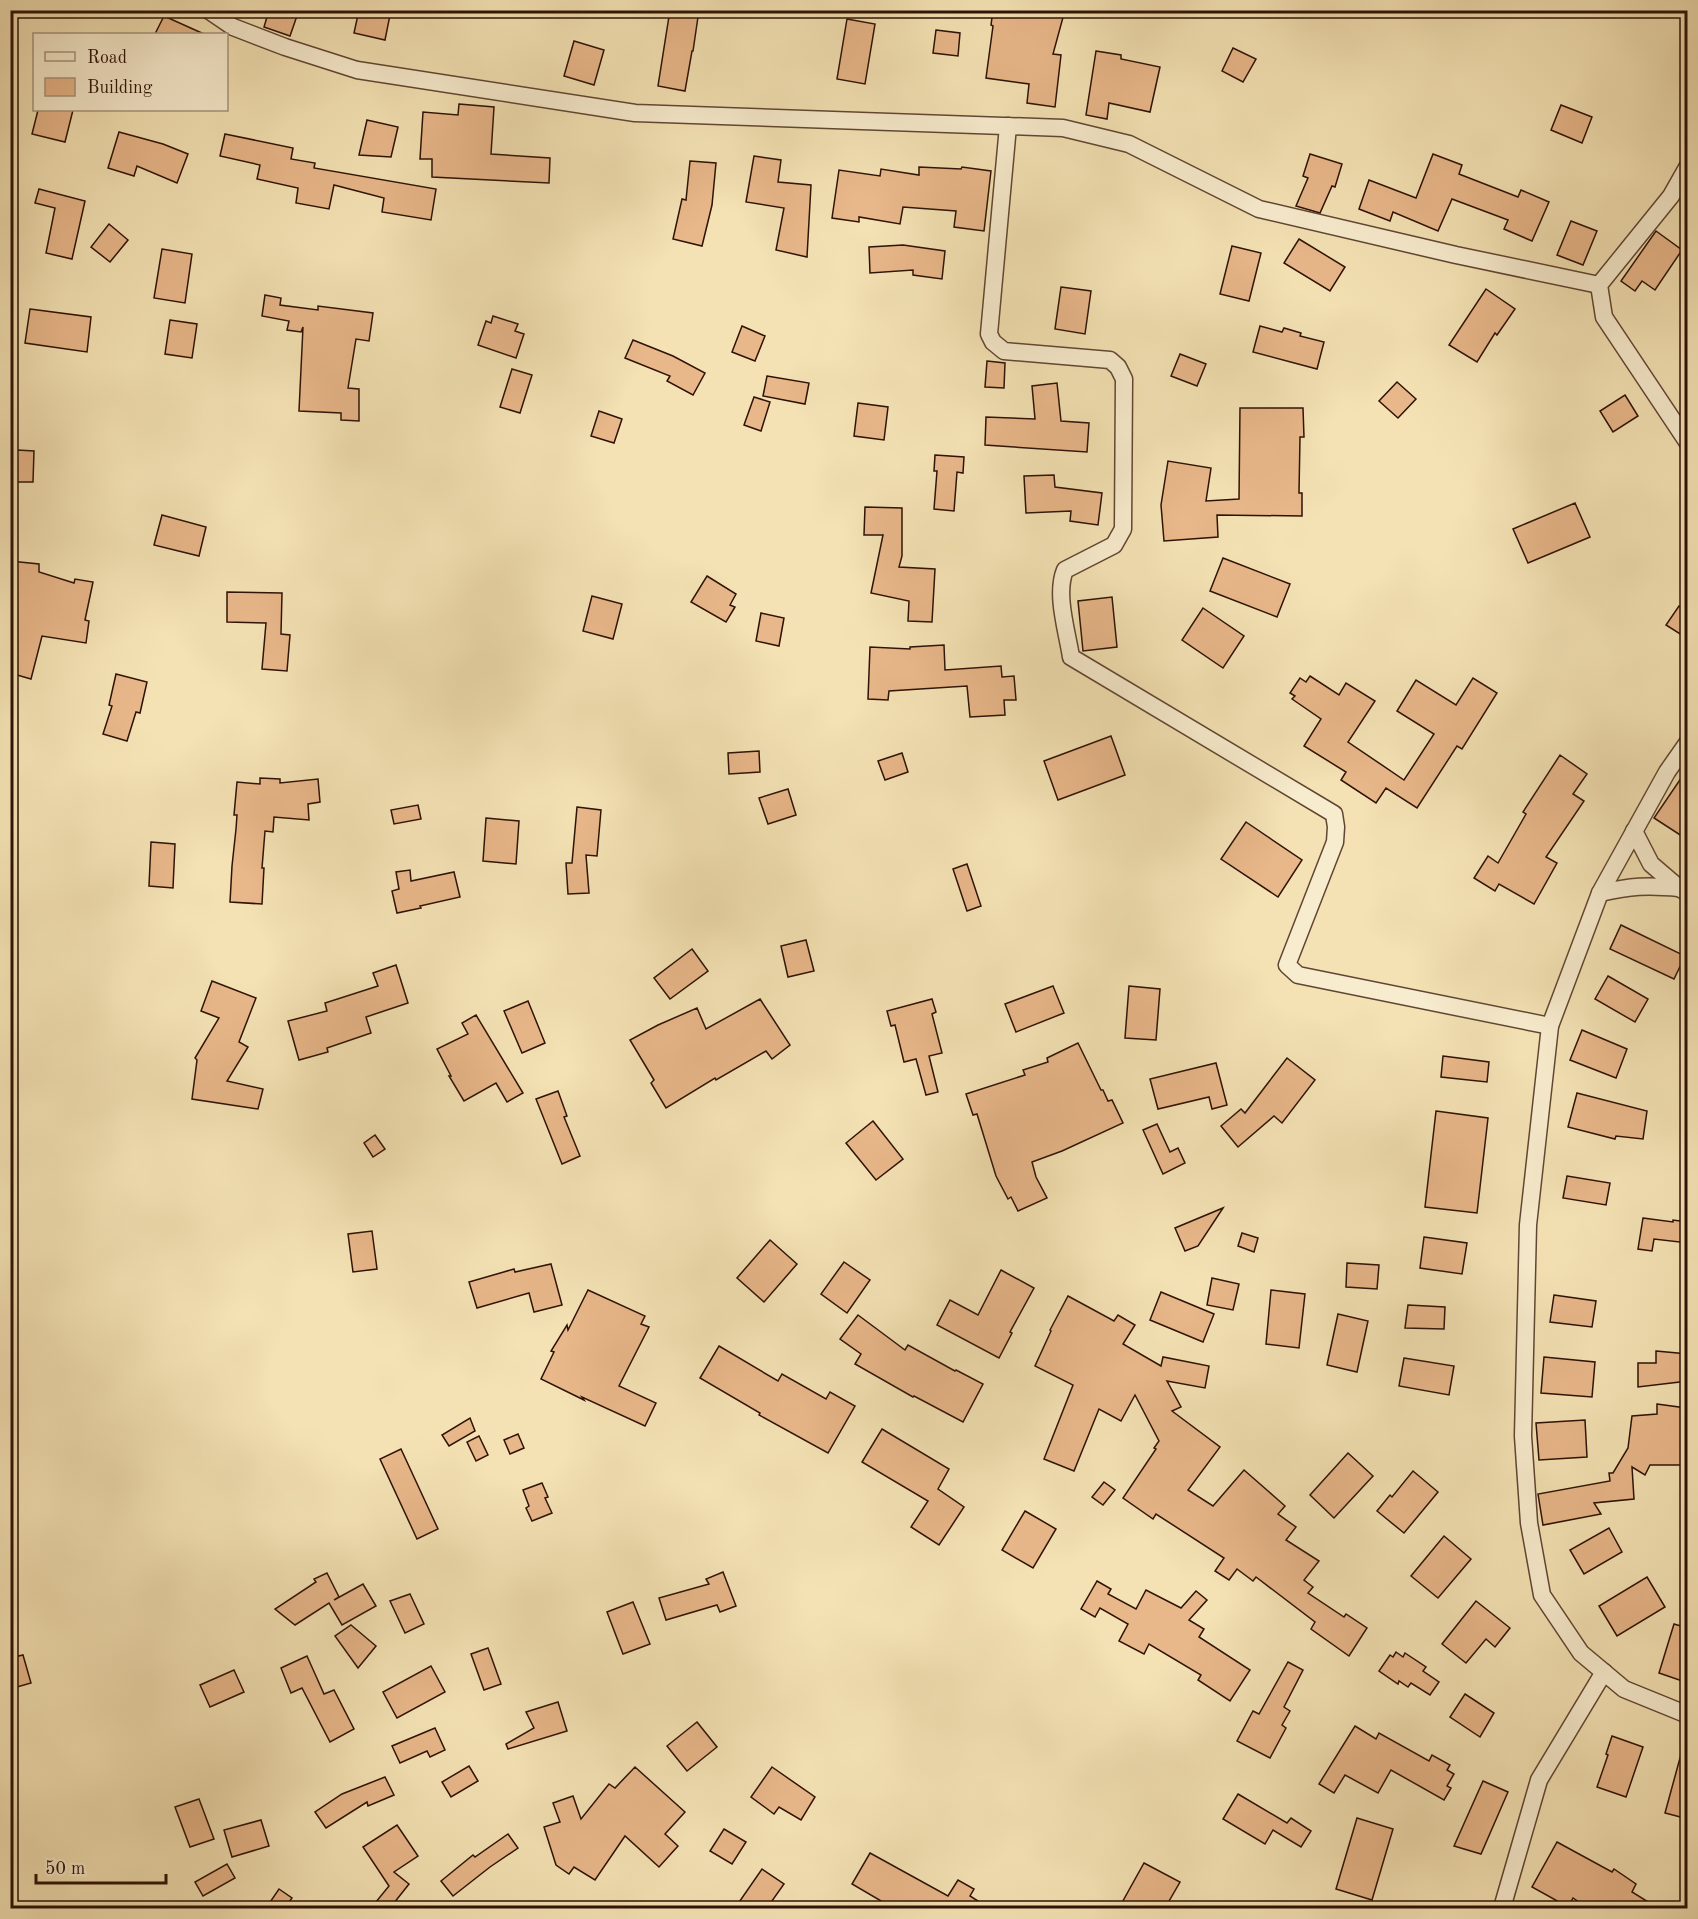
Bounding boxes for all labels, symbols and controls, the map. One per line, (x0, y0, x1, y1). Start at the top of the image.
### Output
legend (33, 33, 228, 111)
text: Road (87, 49, 127, 67)
text: Building (87, 79, 153, 97)
scale bar (36, 1847, 166, 1885)
text: 50 m (45, 1860, 85, 1878)

